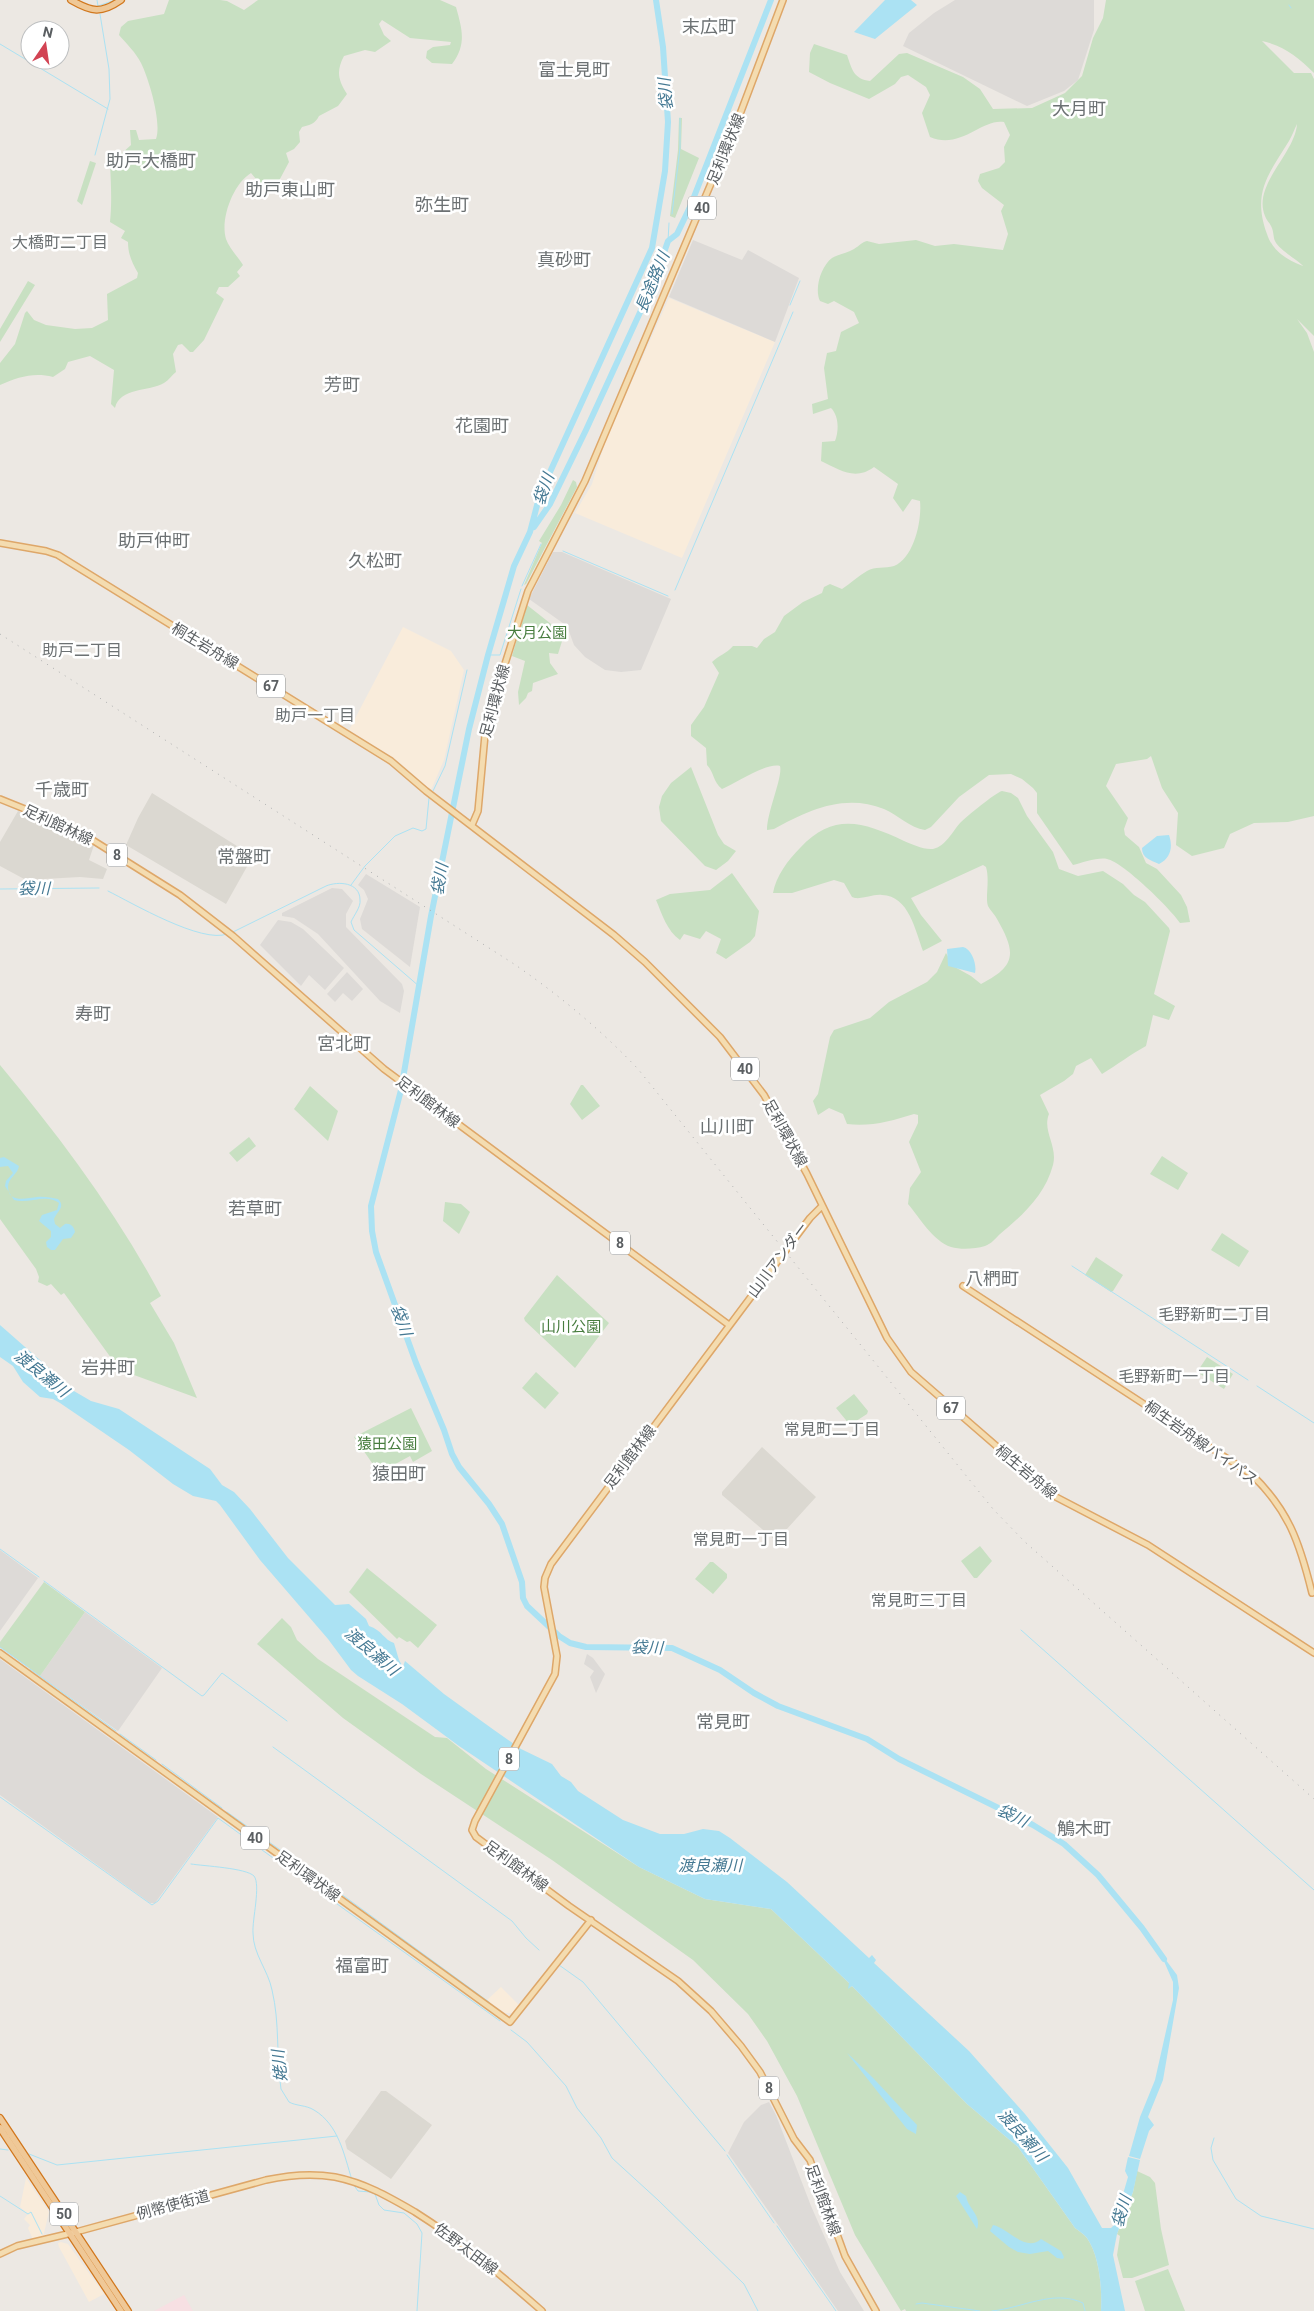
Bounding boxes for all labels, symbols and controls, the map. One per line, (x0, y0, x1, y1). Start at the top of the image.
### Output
district label: 末広町 (682, 16, 736, 37)
north arrow (20, 20, 70, 70)
text: N (41, 23, 55, 41)
district label: 富士見町 (538, 59, 610, 80)
water label: 袋川 (654, 75, 676, 111)
district label: 大月町 (1052, 98, 1106, 119)
street label: 足利環状線 (704, 111, 748, 187)
district label: 助戸大橋町 (106, 150, 196, 171)
district label: 助戸東山町 (245, 179, 335, 200)
district label: 弥生町 (415, 194, 469, 215)
road number: 40 (688, 197, 716, 220)
district label: 大橋町二丁目 (12, 233, 108, 252)
water label: 長途路川 (632, 247, 674, 315)
district label: 真砂町 (537, 249, 591, 270)
district label: 芳町 (324, 374, 360, 395)
district label: 花園町 (455, 415, 509, 436)
water label: 袋川 (529, 469, 559, 507)
district label: 助戸仲町 (118, 530, 190, 551)
district label: 久松町 (348, 550, 402, 571)
street label: 桐生岩舟線 (168, 619, 242, 673)
park label: 大月公園 (507, 624, 567, 642)
district label: 助戸二丁目 (42, 641, 122, 660)
street label: 足利環状線 (477, 662, 513, 740)
road number: 67 (257, 674, 285, 698)
district label: 助戸一丁目 (275, 706, 355, 725)
district label: 千歳町 (35, 779, 89, 800)
street label: 足利館林線 (20, 801, 96, 849)
road number: 8 (107, 844, 127, 866)
district label: 常盤町 (217, 846, 271, 867)
water label: 袋川 (427, 860, 452, 897)
water label: 袋川 (18, 879, 52, 898)
district label: 寿町 (75, 1003, 111, 1024)
district label: 宮北町 (317, 1033, 371, 1054)
road number: 40 (731, 1058, 759, 1080)
street label: 足利館林線 (393, 1072, 463, 1132)
street label: 足利環状線 (759, 1096, 811, 1170)
district label: 山川町 (700, 1116, 754, 1137)
district label: 若草町 (228, 1198, 282, 1219)
street label: 山川アンダー (744, 1219, 812, 1301)
road number: 8 (610, 1232, 630, 1254)
district label: 八椚町 (965, 1268, 1019, 1289)
water label: 袋川 (387, 1302, 417, 1340)
district label: 毛野新町二丁目 (1158, 1305, 1270, 1324)
park label: 山川公園 (541, 1318, 601, 1336)
water label: 渡良瀬川 (11, 1346, 74, 1402)
district label: 岩井町 (81, 1357, 135, 1378)
district label: 毛野新町一丁目 (1118, 1367, 1230, 1386)
road number: 67 (937, 1396, 965, 1420)
street label: 桐生岩舟線バイパス (1141, 1397, 1261, 1489)
district label: 常見町二丁目 (784, 1420, 880, 1439)
street label: 足利館林線 (600, 1422, 660, 1492)
park label: 猿田公園 (357, 1435, 417, 1453)
street label: 桐生岩舟線 (991, 1441, 1061, 1503)
district label: 猿田町 (372, 1463, 426, 1484)
district label: 常見町一丁目 (693, 1530, 789, 1549)
district label: 常見町三丁目 (871, 1591, 967, 1610)
water label: 渡良瀬川 (341, 1624, 404, 1681)
water label: 袋川 (631, 1637, 665, 1658)
district label: 常見町 (696, 1711, 750, 1732)
road number: 8 (499, 1748, 519, 1770)
water label: 袋川 (994, 1800, 1033, 1832)
district label: 鵤木町 (1057, 1818, 1111, 1839)
road number: 40 (241, 1826, 269, 1850)
street label: 足利館林線 (480, 1837, 552, 1895)
street label: 足利環状線 (272, 1847, 344, 1905)
water label: 渡良瀬川 (678, 1856, 744, 1875)
district label: 福富町 (335, 1955, 389, 1976)
water label: 姥川 (268, 2047, 291, 2083)
road number: 8 (759, 2076, 779, 2100)
water label: 渡良瀬川 (994, 2105, 1052, 2167)
street label: 足利館林線 (802, 2162, 844, 2238)
street label: 例幣使街道 (134, 2187, 212, 2223)
water label: 袋川 (1108, 2191, 1136, 2229)
road number: 50 (50, 2202, 78, 2226)
street label: 佐野太田線 (431, 2219, 501, 2279)

